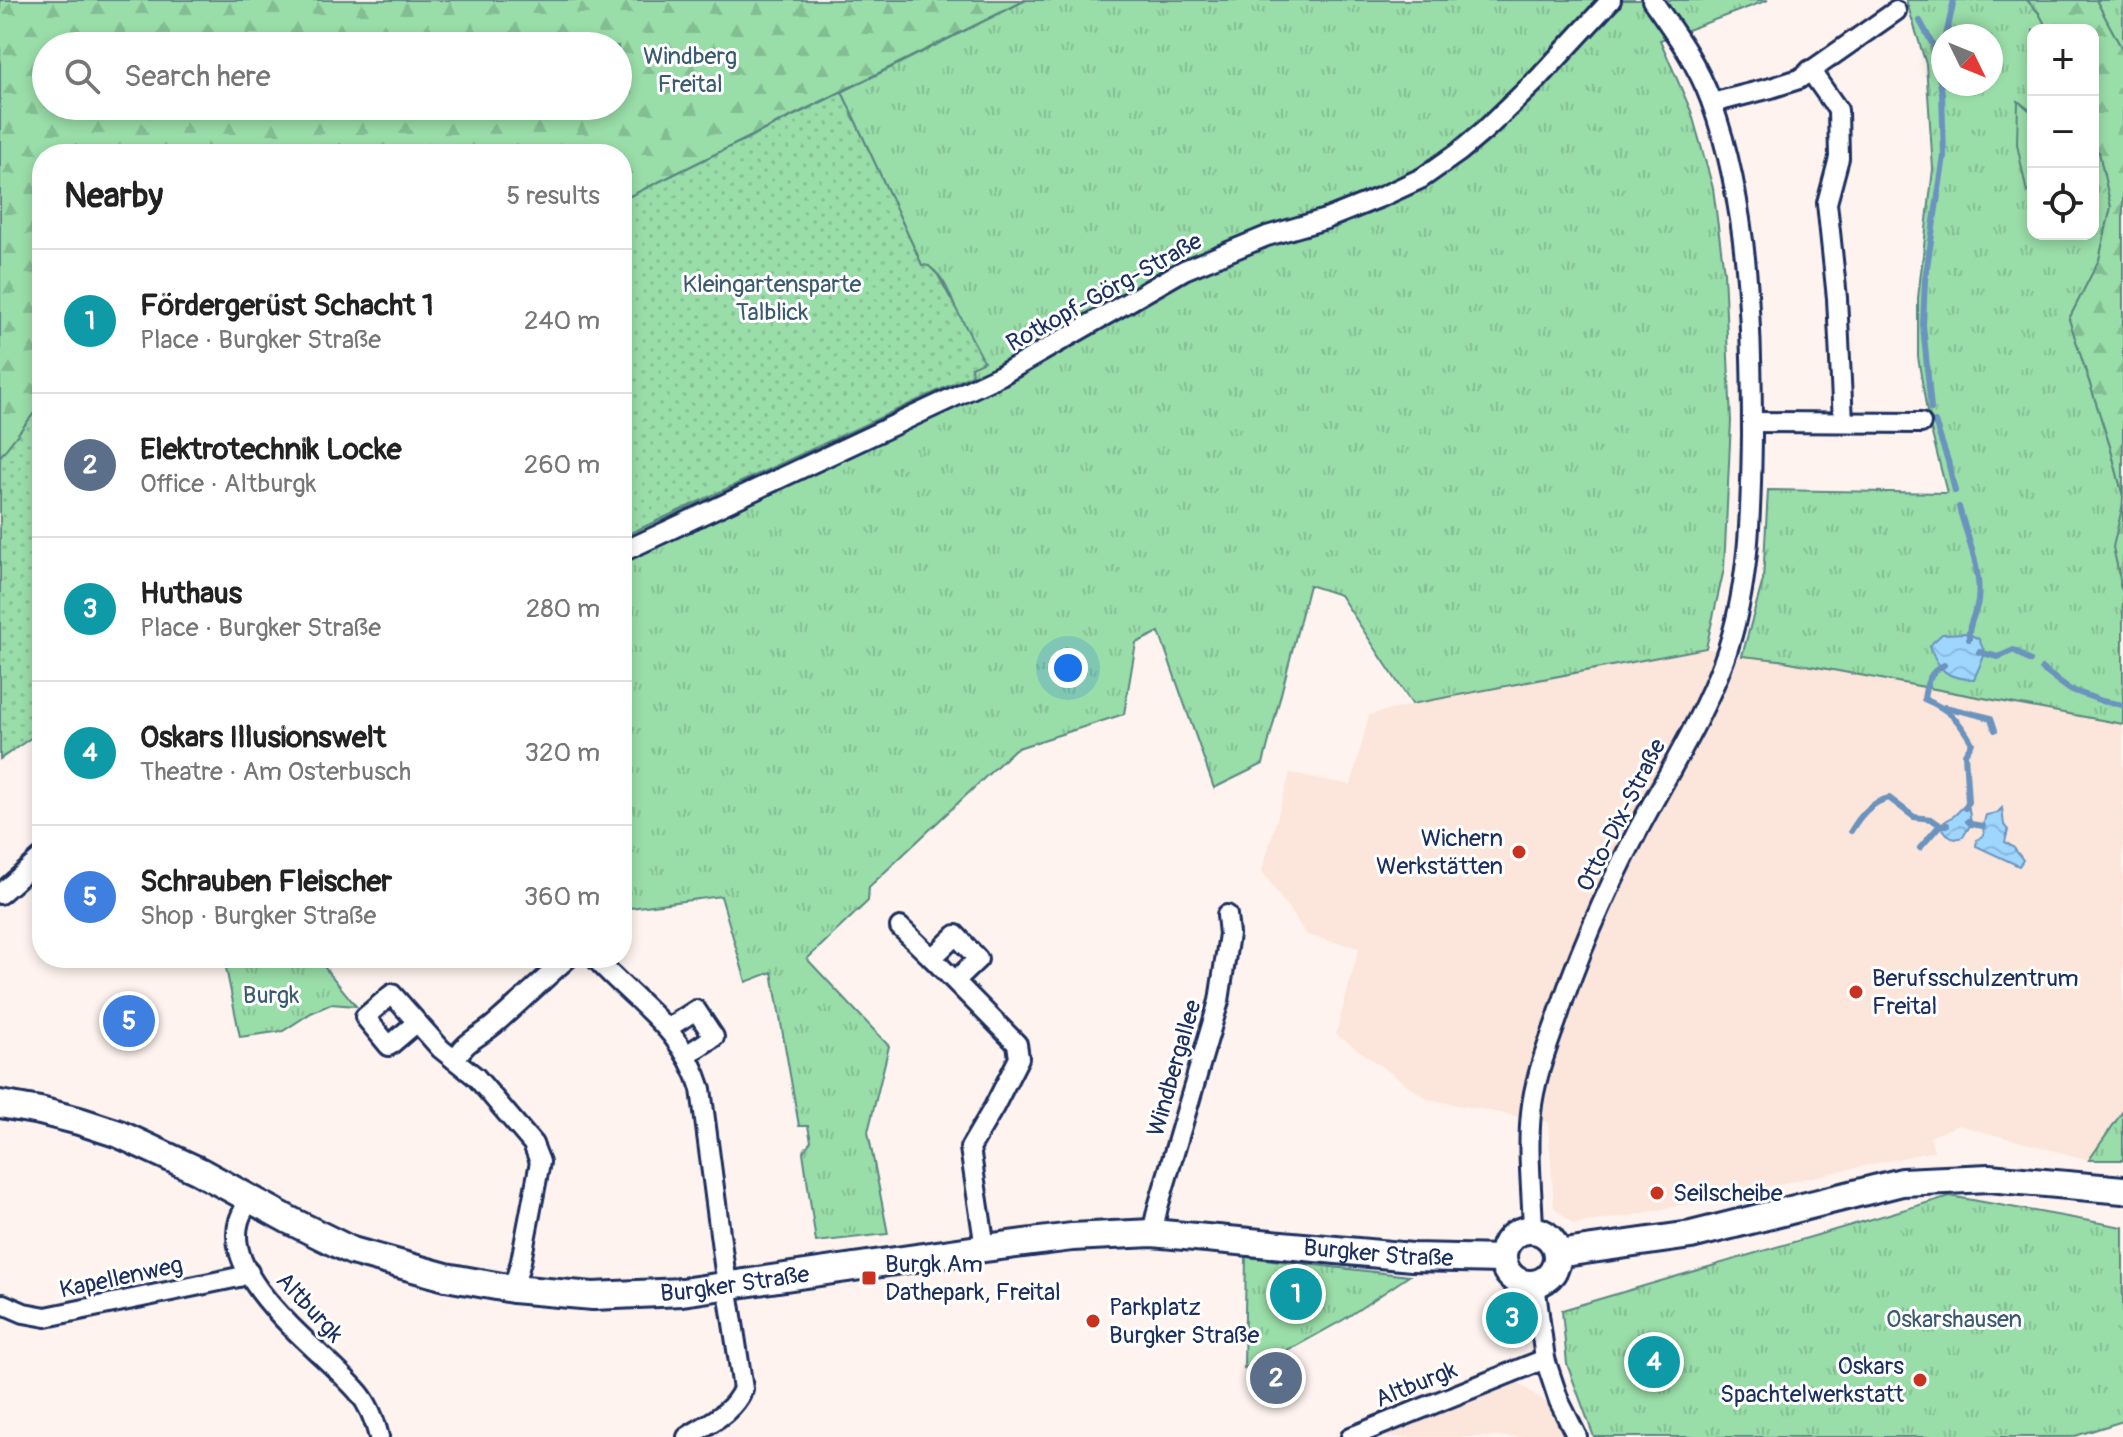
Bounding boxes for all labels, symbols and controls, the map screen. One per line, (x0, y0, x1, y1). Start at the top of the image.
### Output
north arrow (1931, 24, 2003, 96)
map controls (2027, 24, 2099, 240)
button: + (2027, 24, 2099, 96)
search box (32, 32, 632, 120)
park label: Windberg Freital (643, 42, 737, 99)
icon: search (60, 54, 104, 98)
text: Search here (124, 58, 271, 95)
button: − (2027, 96, 2099, 168)
button: locate (2027, 168, 2099, 240)
text: Nearby (64, 175, 163, 218)
text: 5 results (506, 180, 600, 212)
street label: Rotkopf-Görg-Straße (1001, 227, 1207, 358)
park label: Kleingartensparte Talblick (683, 270, 862, 327)
text: Fördergerüst Schacht 1 (140, 287, 434, 324)
text: 1 (85, 305, 95, 337)
text: 240 m (524, 305, 600, 337)
text: Place · Burgker Straße (140, 324, 381, 356)
text: Elektrotechnik Locke (140, 431, 401, 468)
text: 2 (83, 449, 97, 481)
text: 260 m (524, 449, 600, 481)
text: Office · Altburgk (140, 468, 316, 500)
text: Huthaus (140, 575, 242, 612)
text: 3 (83, 593, 97, 625)
text: 280 m (526, 593, 600, 625)
text: Place · Burgker Straße (140, 612, 381, 644)
your location (1048, 648, 1088, 688)
text: Oskars Illusionswelt (140, 719, 386, 756)
street label: Otto-Dix-Straße (1570, 734, 1672, 896)
text: 4 (82, 737, 98, 769)
text: 320 m (524, 737, 600, 769)
text: Theatre · Am Osterbusch (140, 756, 411, 788)
place label: Wichern Werkstätten (1376, 824, 1503, 881)
marker: Wichern Werkstätten (1510, 843, 1528, 861)
text: Schrauben Fleischer (140, 863, 392, 900)
text: 5 (83, 881, 97, 913)
text: 360 m (524, 881, 600, 913)
text: Shop · Burgker Straße (140, 900, 376, 932)
place label: Berufsschulzentrum Freital (1872, 964, 2079, 1021)
park label: Burgk (243, 981, 299, 1010)
marker: Berufsschulzentrum Freital (1847, 983, 1865, 1001)
pin: 5 (103, 991, 155, 1051)
street label: Windbergallee (1141, 997, 1208, 1140)
place label: Seilscheibe (1673, 1179, 1783, 1208)
marker: Seilscheibe (1648, 1184, 1666, 1202)
street label: Burgker Straße (1302, 1233, 1454, 1273)
street label: Kapellenweg (57, 1250, 185, 1305)
place label: Burgk Am Dathepark, Freital (885, 1250, 1061, 1307)
street label: Burgker Straße (659, 1260, 811, 1308)
pin: 1 (1270, 1264, 1322, 1324)
street label: Altburgk (270, 1266, 349, 1348)
marker: Burgk Am Dathepark, Freital (860, 1269, 878, 1287)
pin: 3 (1486, 1288, 1538, 1348)
place label: Parkplatz Burgker Straße (1109, 1293, 1259, 1350)
park label: Oskarshausen (1886, 1305, 2022, 1334)
marker: Parkplatz Burgker Straße (1084, 1312, 1102, 1330)
pin: 4 (1628, 1332, 1680, 1392)
pin: 2 (1250, 1348, 1302, 1408)
place label: Oskars Spachtelwerkstatt (1720, 1352, 1904, 1409)
street label: Altburgk (1371, 1355, 1461, 1414)
marker: Oskars Spachtelwerkstatt (1911, 1371, 1929, 1389)

